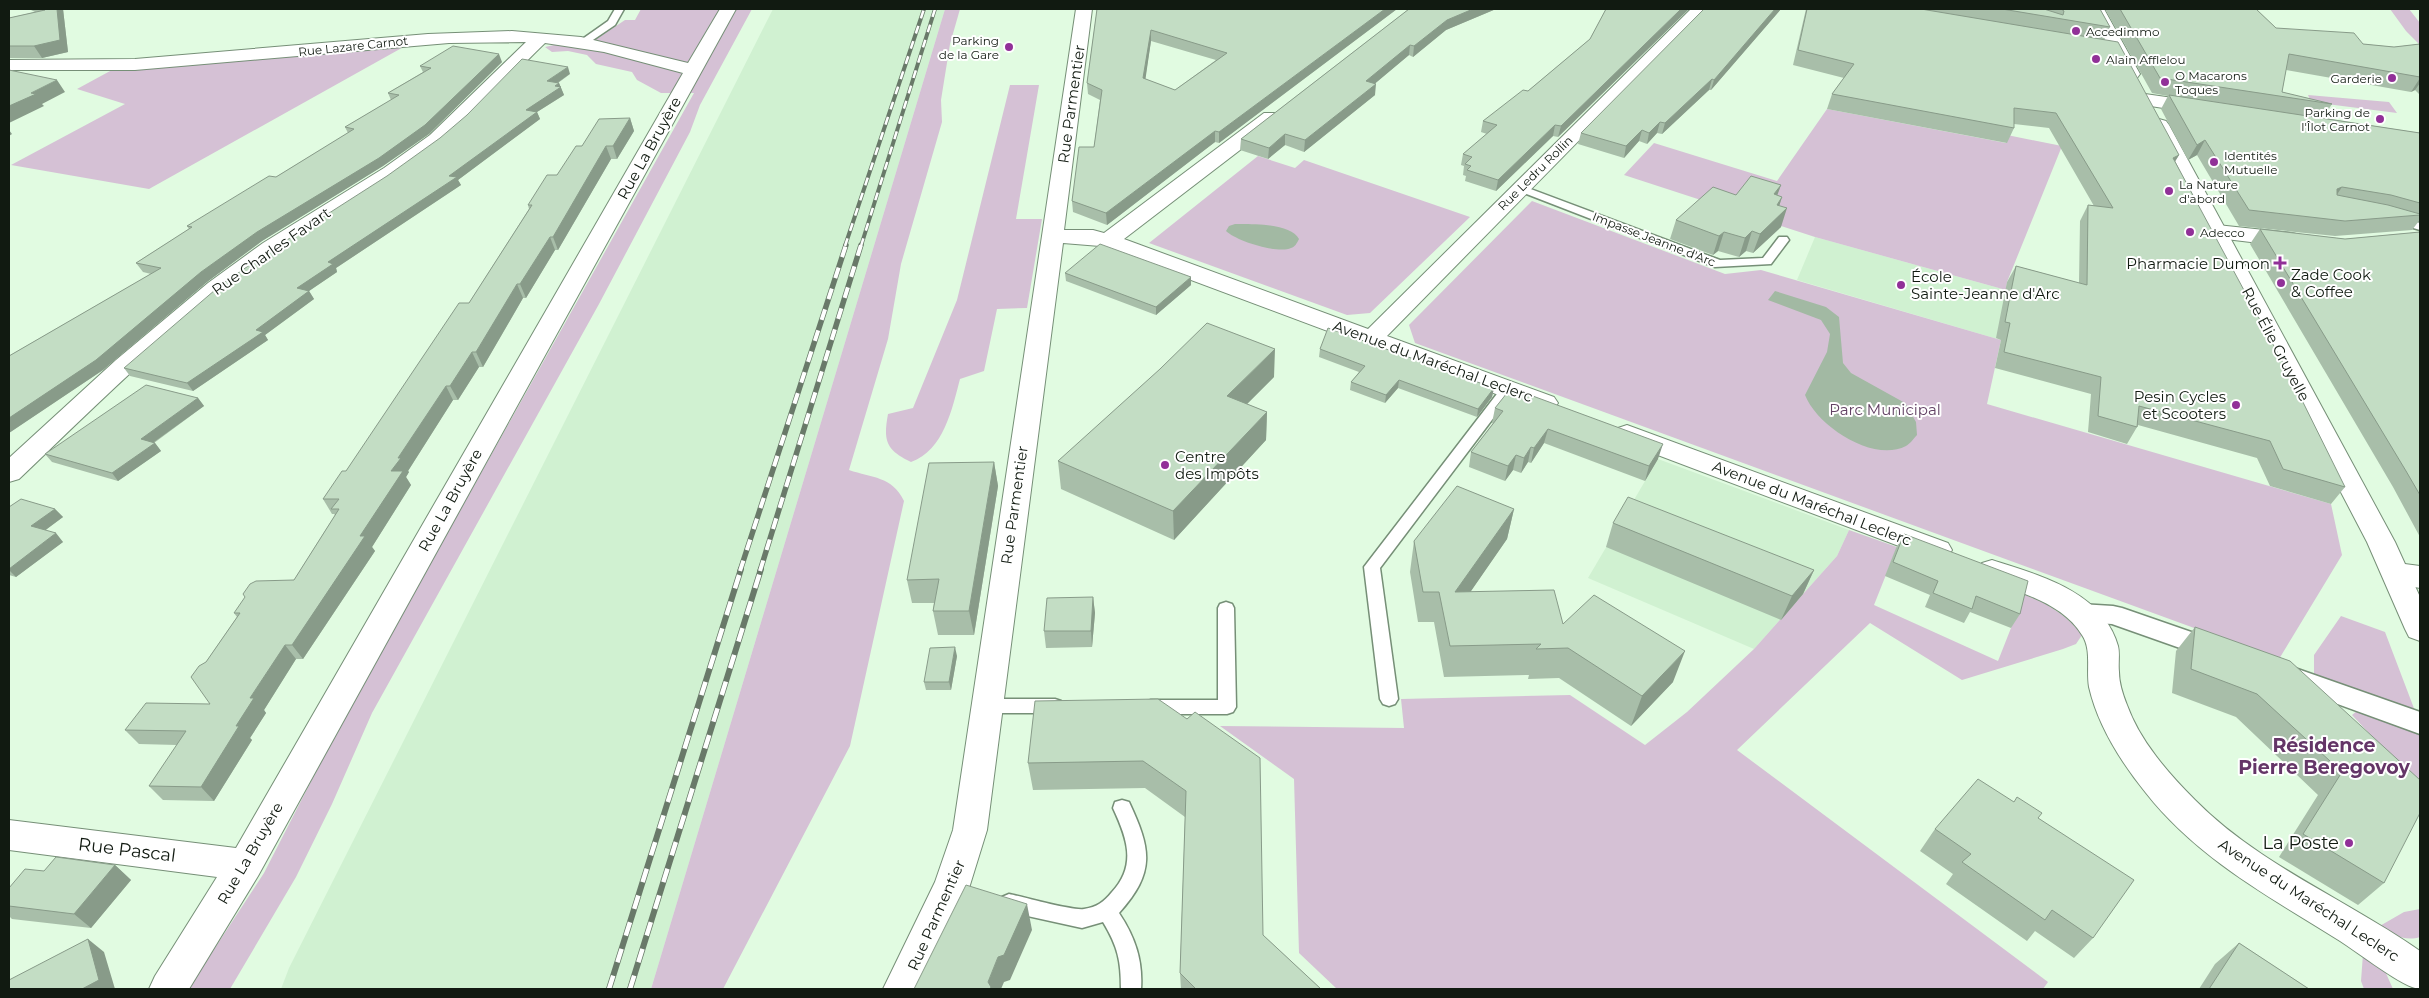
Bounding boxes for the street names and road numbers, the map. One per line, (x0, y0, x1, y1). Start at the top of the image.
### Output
street label: Rue Lazare Carnot (297, 33, 409, 59)
street label: Rue Parmentier (1053, 43, 1089, 165)
street label: Rue La Bruyère (613, 93, 685, 203)
street label: Rue Ledru Rollin (1495, 133, 1575, 213)
street label: Rue Charles Favart (208, 203, 334, 299)
street label: Impasse Jeanne d'Arc (1590, 209, 1718, 269)
street label: Rue Élie Gruyelle (2238, 284, 2314, 404)
street label: Avenue du Maréchal Leclerc (1330, 316, 1536, 406)
street label: Rue Parmentier (996, 444, 1032, 566)
street label: Rue La Bruyère (414, 445, 486, 555)
street label: Avenue du Maréchal Leclerc (1710, 456, 1914, 550)
street label: Rue La Bruyère (213, 799, 287, 907)
street label: Rue Pascal (77, 833, 177, 867)
street label: Avenue du Maréchal Leclerc (2215, 834, 2403, 966)
street label: Rue Parmentier (903, 857, 969, 973)

